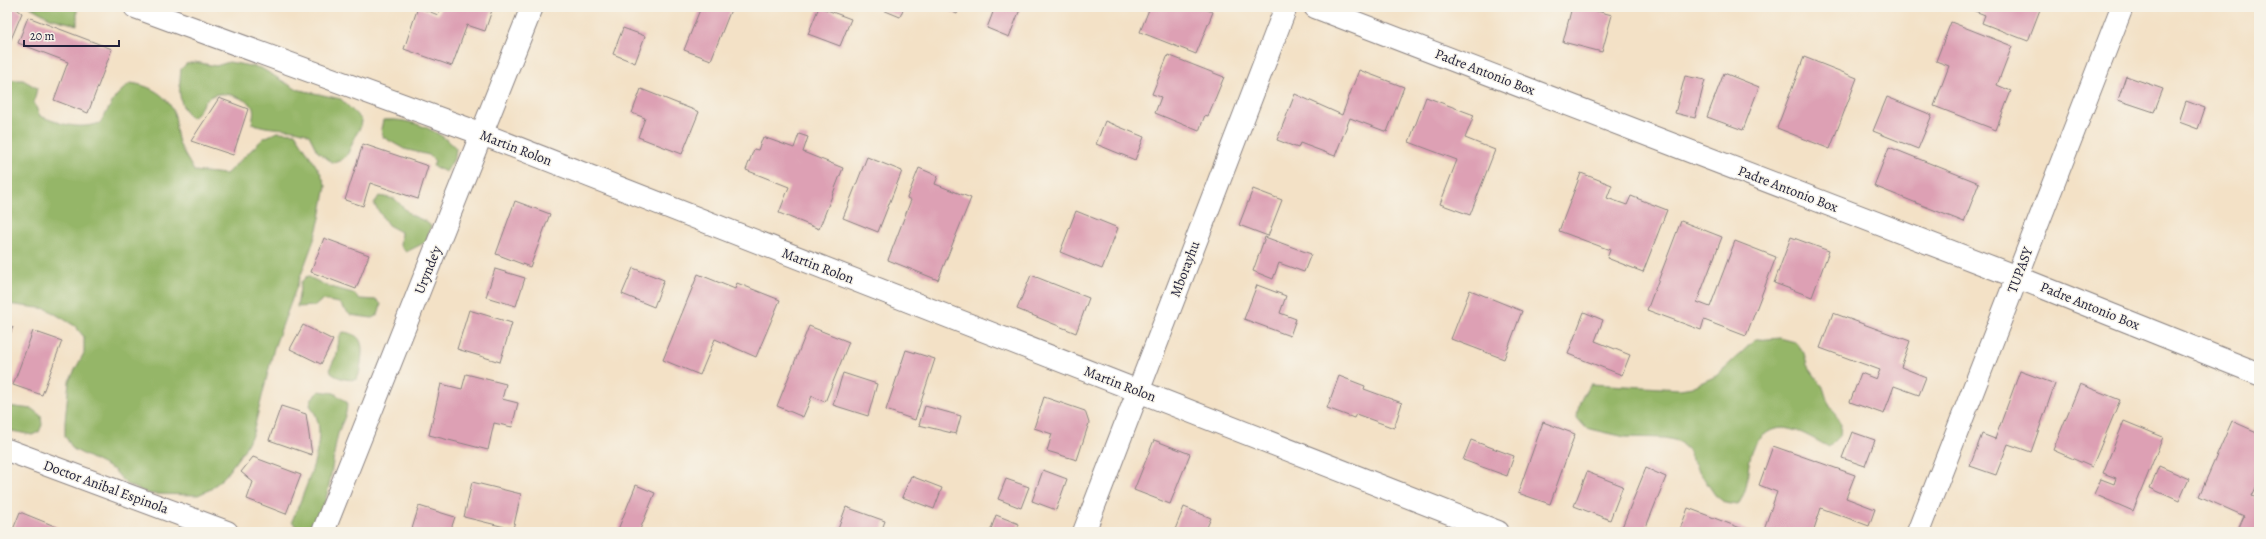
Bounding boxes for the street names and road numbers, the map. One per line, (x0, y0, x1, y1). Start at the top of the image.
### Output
street label: Padre Antonio Box (1432, 44, 1538, 100)
street label: Martin Rolon (477, 126, 555, 171)
street label: Padre Antonio Box (1735, 161, 1841, 217)
street label: Mborayhu (1166, 238, 1205, 300)
street label: Urynde'y (410, 242, 447, 297)
street label: Martin Rolon (779, 244, 857, 289)
street label: TUPASY (2003, 244, 2038, 296)
street label: Padre Antonio Box (2037, 277, 2143, 335)
street label: Martin Rolon (1081, 362, 1159, 407)
street label: Doctor Anibal Espinola (41, 456, 172, 519)

